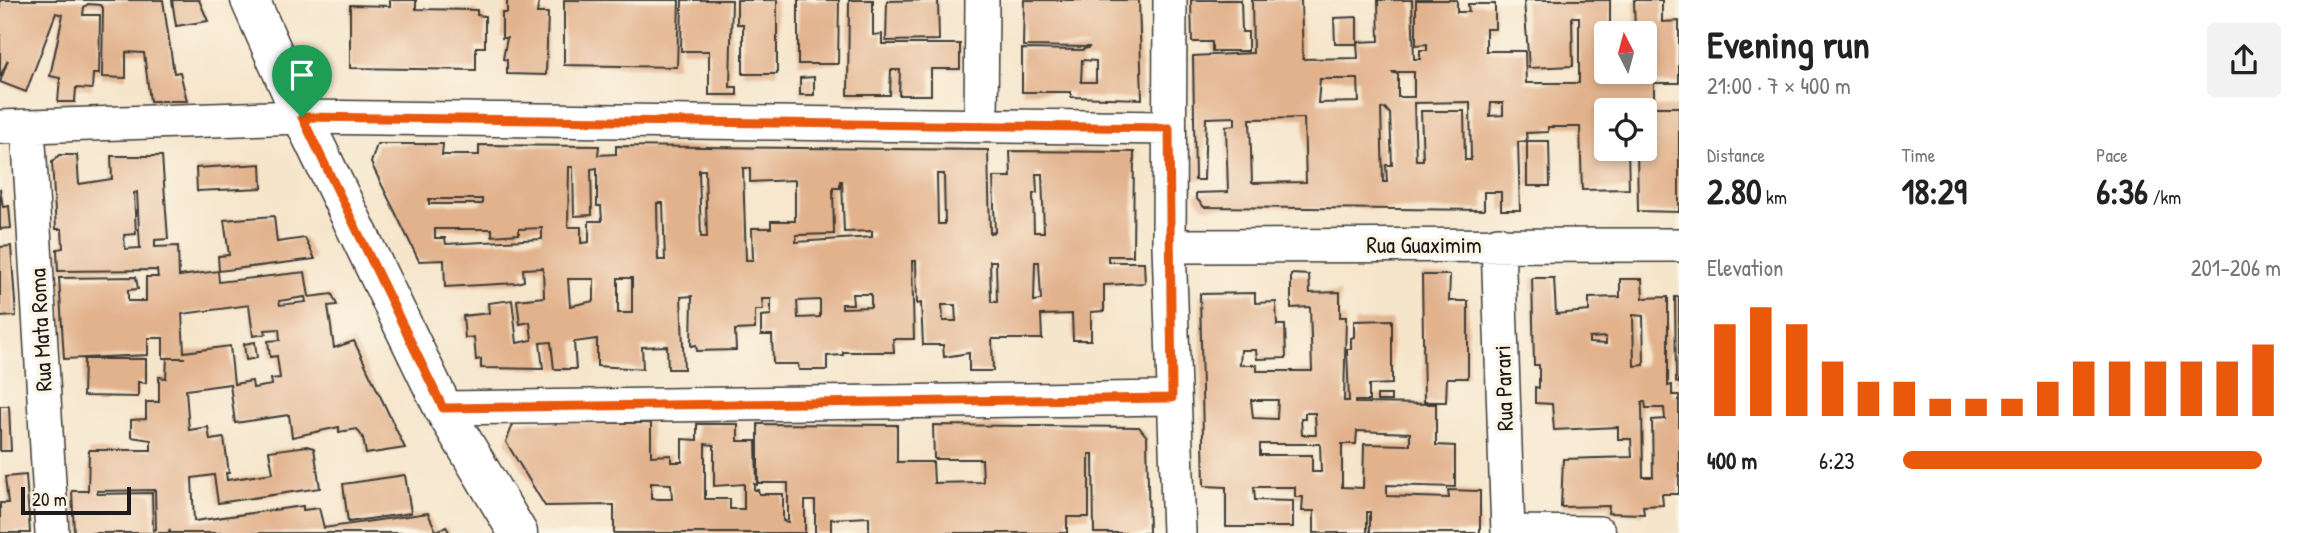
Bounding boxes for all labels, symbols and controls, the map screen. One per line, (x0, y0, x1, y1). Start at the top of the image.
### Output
text: Evening run (1707, 18, 1870, 70)
north arrow (1594, 21, 1657, 84)
map controls (1594, 21, 1657, 161)
button: share (2207, 23, 2281, 97)
pin (272, 45, 332, 117)
icon: arrive (283, 56, 321, 94)
text: 21:00 · 7 × 400 m (1707, 70, 1851, 101)
button: locate (1594, 98, 1657, 161)
text: Distance (1707, 142, 1765, 168)
text: Time (1902, 142, 1935, 168)
text: Pace (2096, 142, 2128, 168)
text: 2.80 (1707, 168, 1762, 215)
text: 18:29 (1902, 168, 1967, 215)
text: 6:36 (2096, 168, 2148, 215)
text: km (1762, 184, 1787, 210)
text: /km (2148, 184, 2181, 210)
street label: Rua Guaximim (1366, 229, 1482, 260)
text: Elevation (1707, 252, 1783, 283)
text: 201–206 m (2191, 252, 2281, 283)
street label: Rua Mata Roma (21, 268, 59, 392)
street label: Rua Parari (1486, 345, 1520, 431)
text: 400 m (1707, 445, 1757, 476)
text: 6:23 (1819, 445, 1855, 476)
scale bar (21, 484, 131, 516)
text: 20 m (32, 486, 67, 512)

